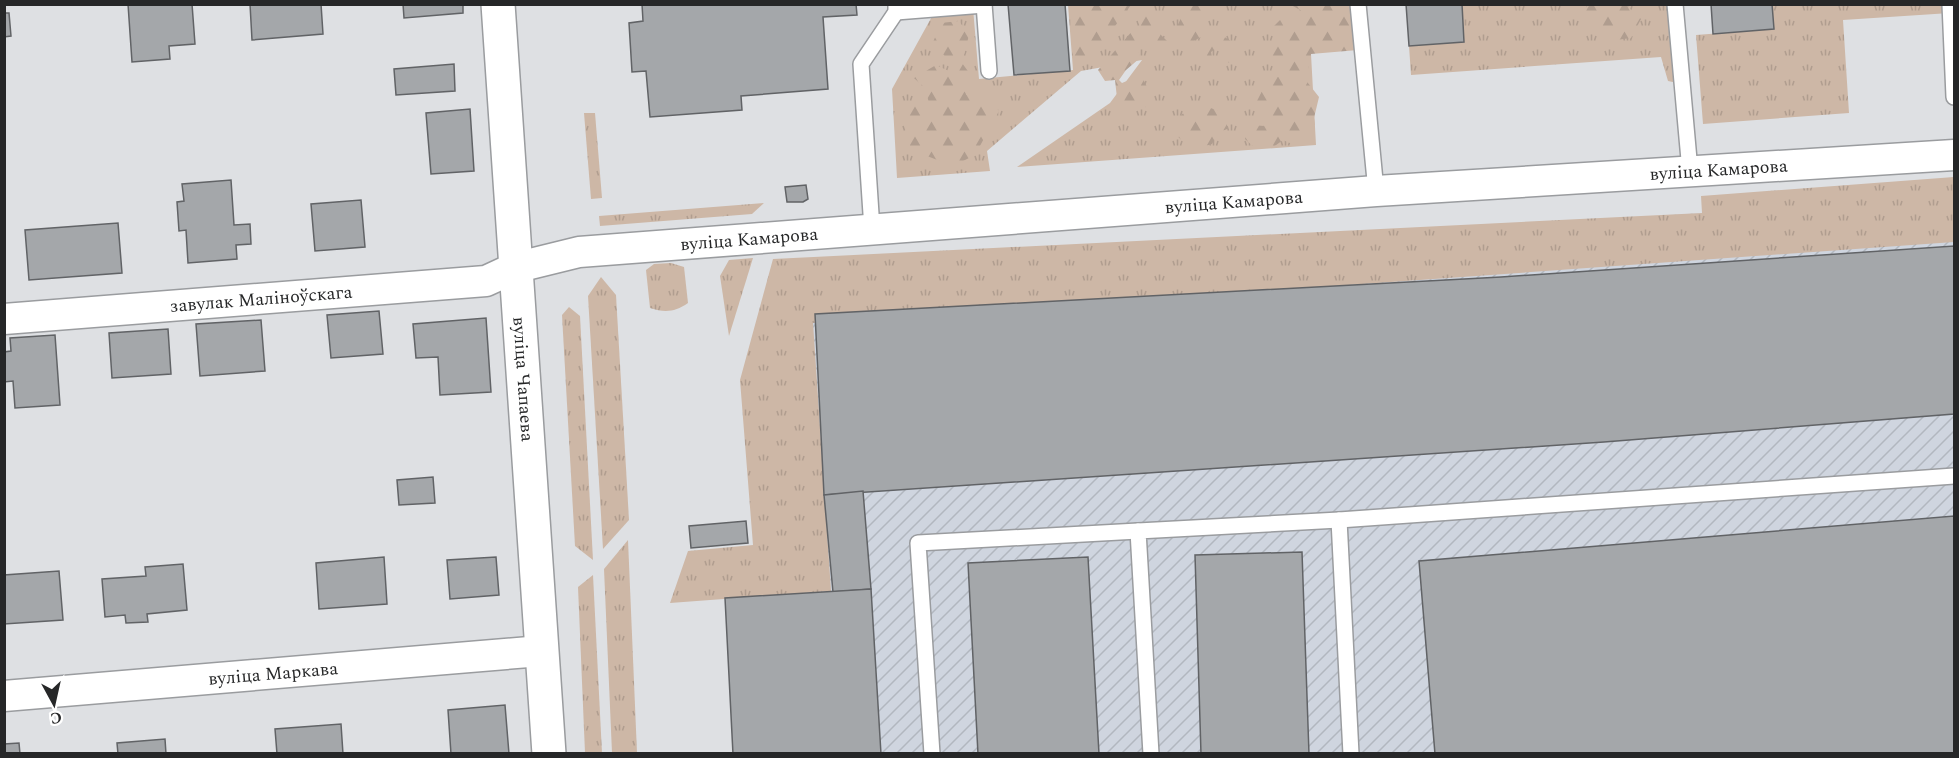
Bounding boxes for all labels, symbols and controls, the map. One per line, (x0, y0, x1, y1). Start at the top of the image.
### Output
street label: вуліца Камарова (1649, 152, 1789, 187)
street label: вуліца Камарова (1164, 183, 1304, 221)
street label: вуліца Камарова (679, 220, 819, 258)
street label: завулак Маліноўскага (169, 278, 354, 319)
street label: вуліца Чапаева (506, 316, 541, 443)
street label: вуліца Маркава (207, 655, 339, 692)
north arrow (24, 674, 84, 734)
text: С (49, 705, 63, 731)

